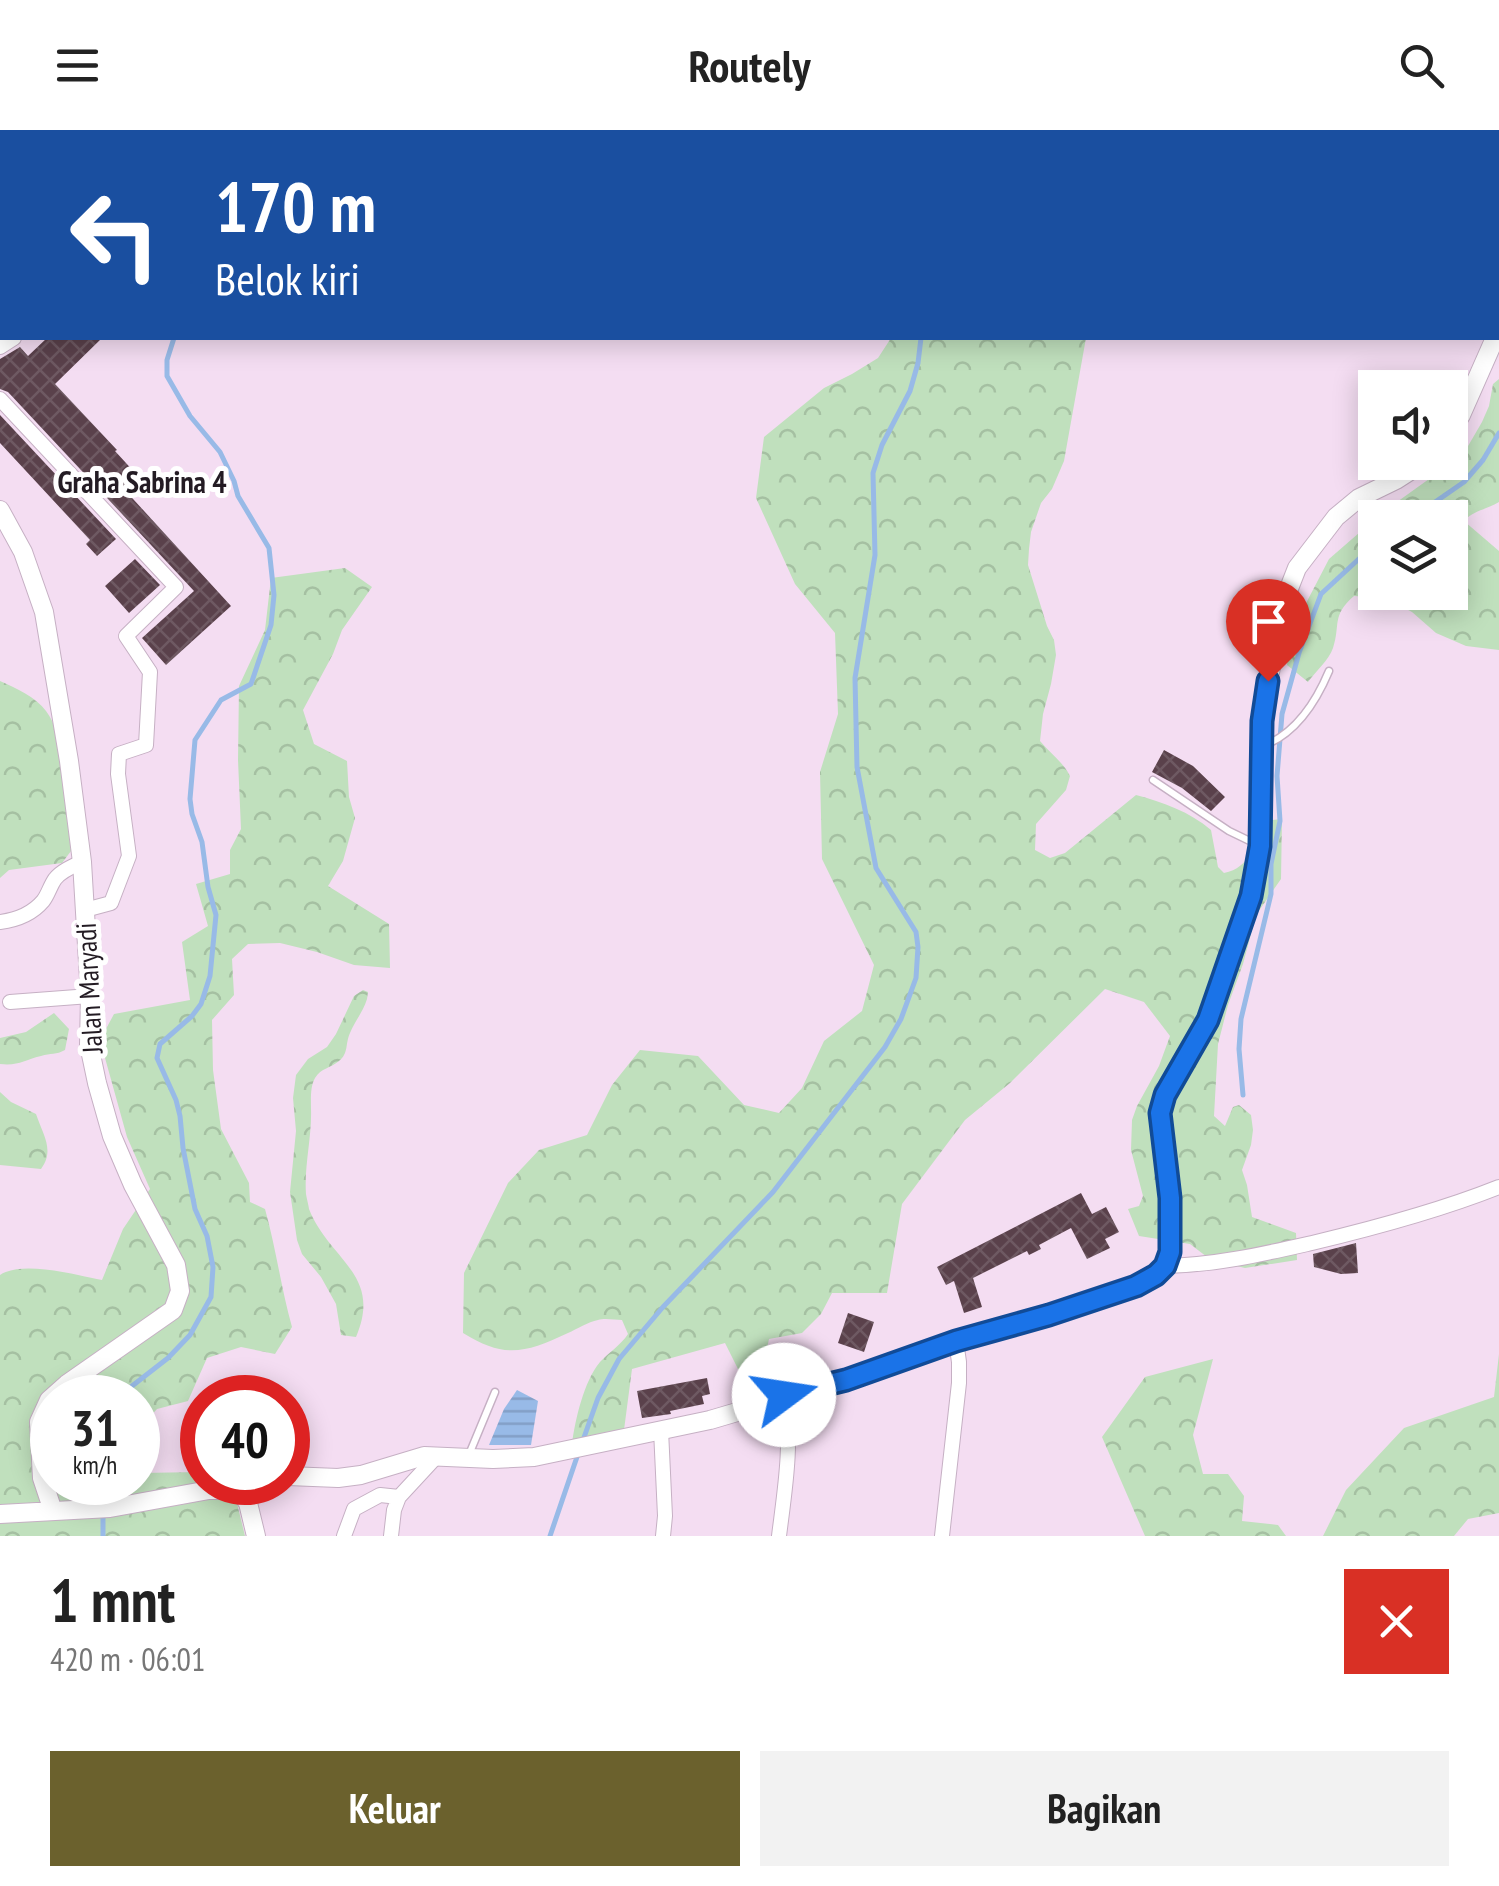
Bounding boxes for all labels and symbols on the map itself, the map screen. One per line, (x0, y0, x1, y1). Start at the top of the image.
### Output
district label: Graha Sabrina 4 (58, 462, 227, 501)
pin (1226, 579, 1311, 682)
street label: Jalan Maryadi (67, 922, 110, 1055)
position arrow (732, 1343, 836, 1447)
speed limit sign: 40 (180, 1375, 310, 1505)

